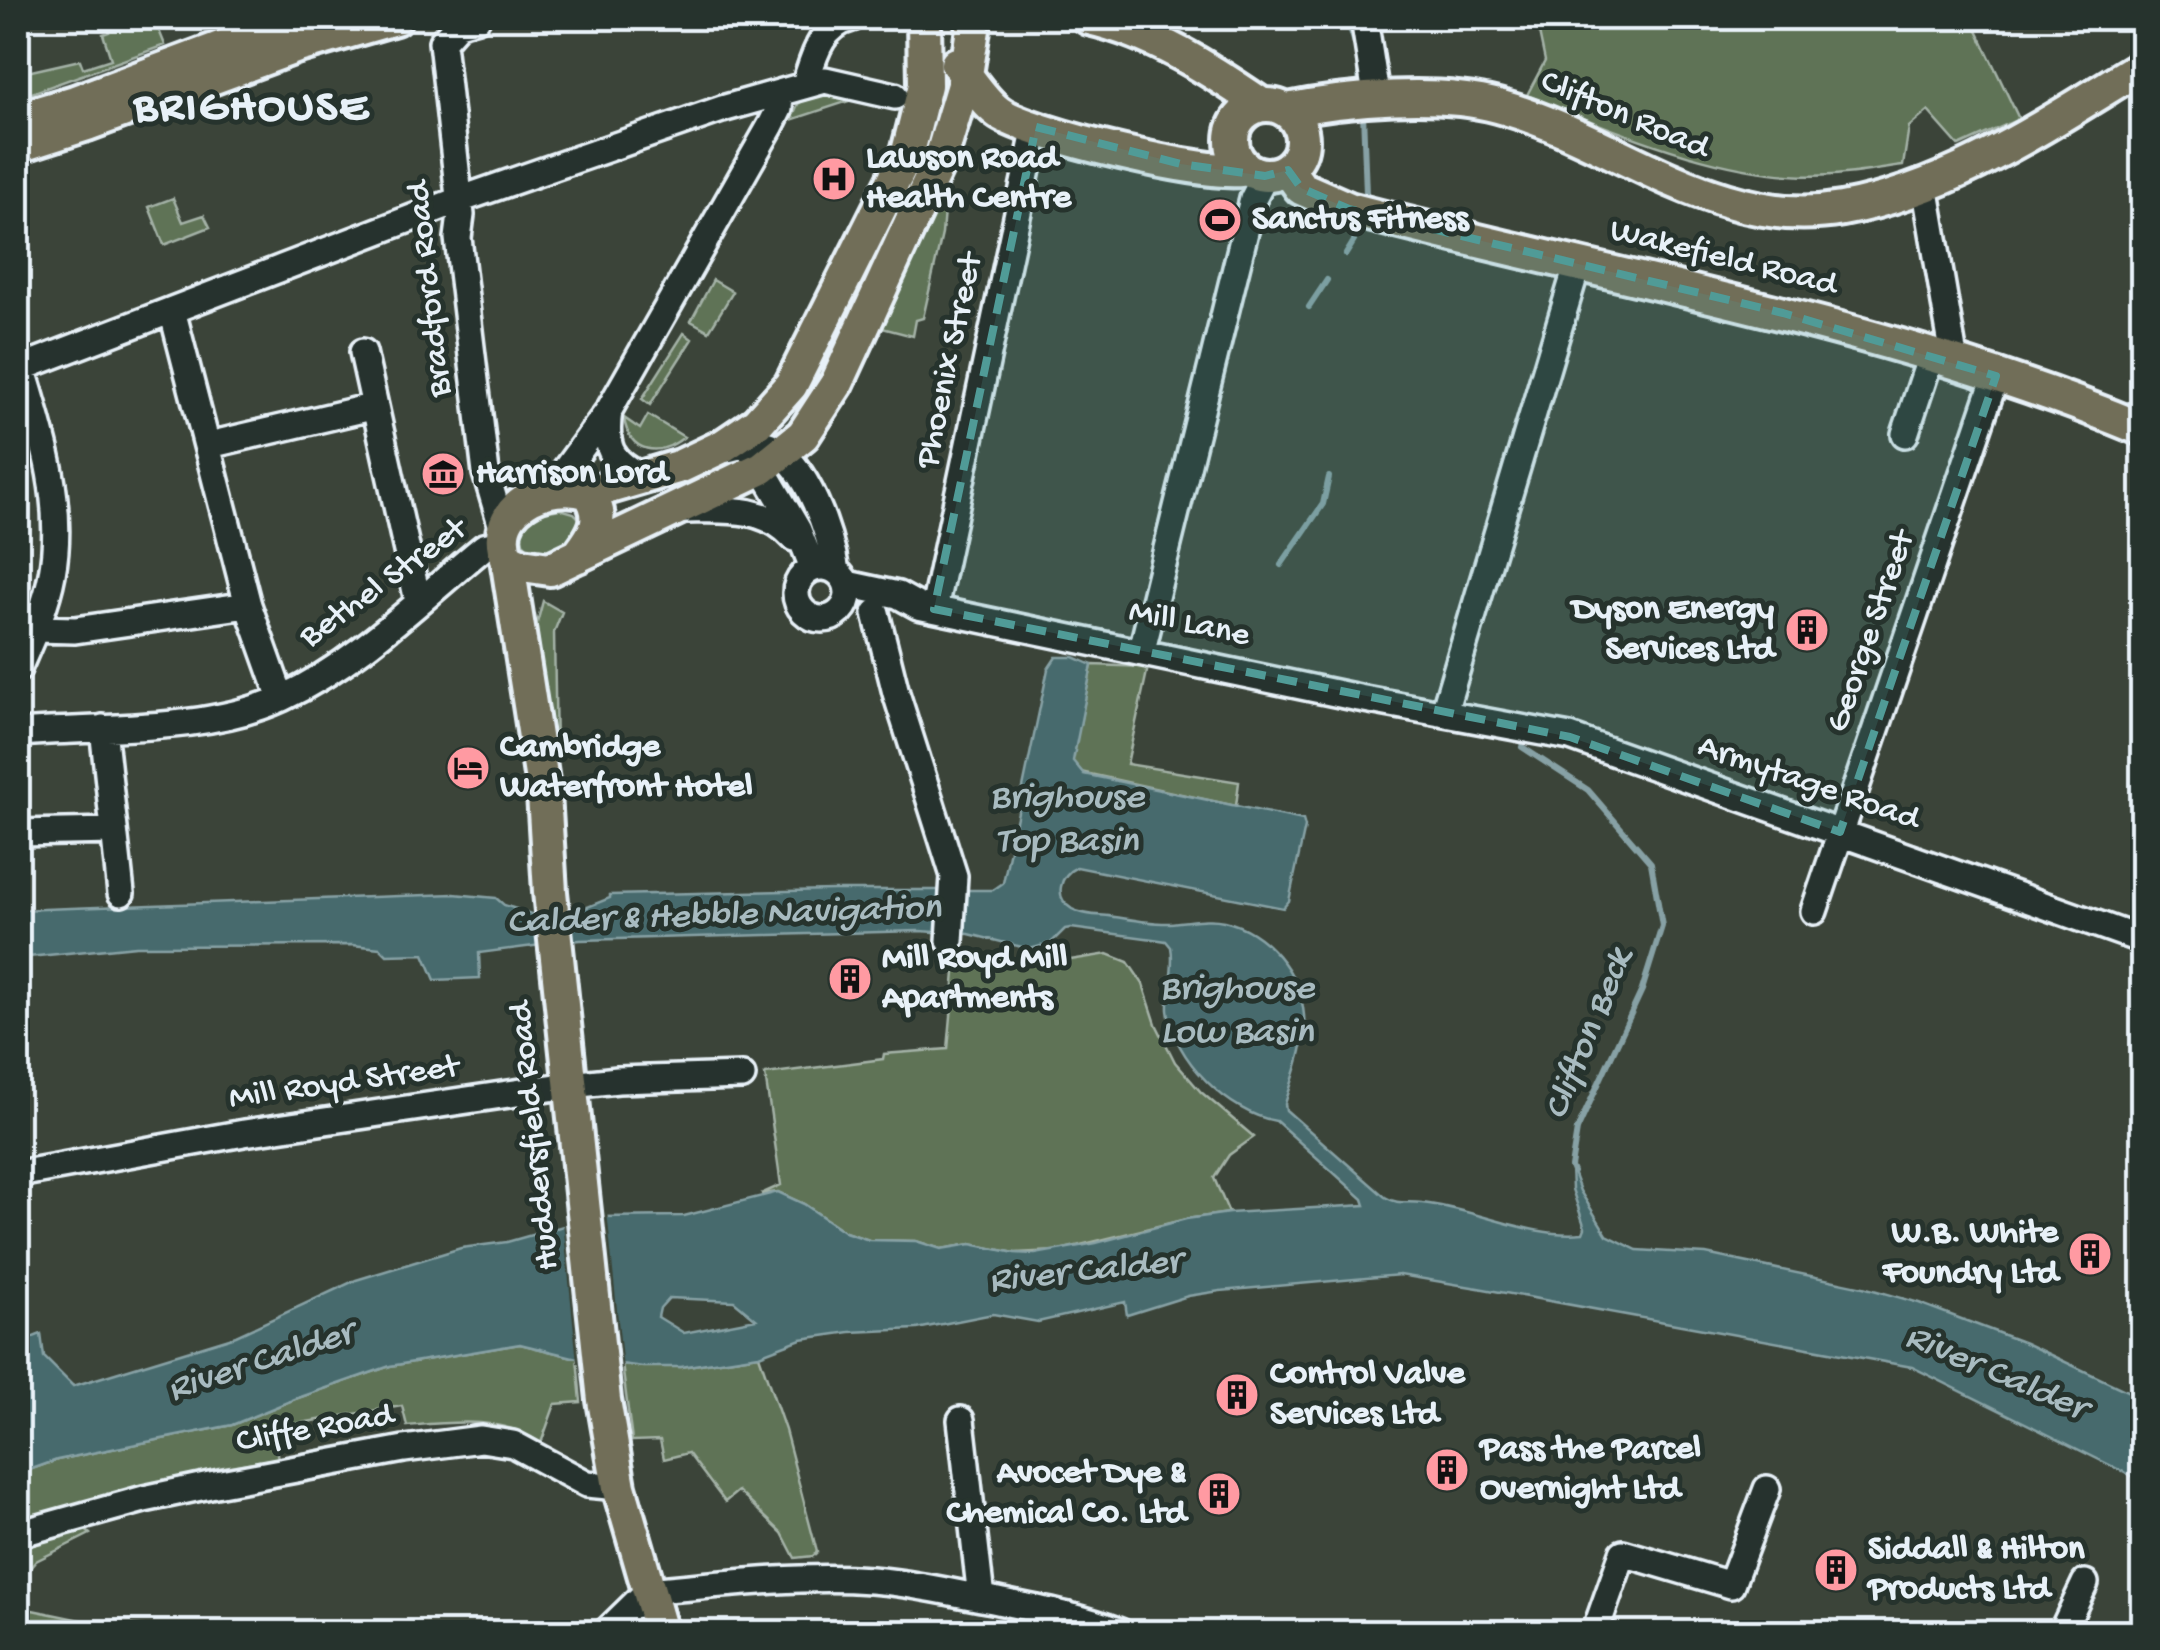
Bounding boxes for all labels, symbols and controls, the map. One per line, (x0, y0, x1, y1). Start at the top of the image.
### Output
street label: Clifton Road (1534, 62, 1717, 171)
district label: BRIGHOUSE (132, 83, 370, 136)
place label: Lawson Road Health Centre (866, 139, 1072, 220)
hospital icon: Lawson Road Health Centre (811, 156, 857, 202)
street label: Bradford Road (399, 177, 463, 400)
sports icon: Sanctus Fitness (1197, 197, 1243, 243)
place label: Sanctus Fitness (1252, 200, 1470, 241)
street label: Wakefield Road (1605, 211, 1843, 308)
street label: Phoenix Street (908, 247, 994, 473)
museum icon: Harrison Lord (420, 451, 466, 497)
place label: Harrison Lord (476, 454, 671, 495)
street label: Bethel Street (292, 508, 478, 659)
street label: George Street (1818, 523, 1926, 738)
place label: Dyson Energy Services Ltd (1569, 590, 1777, 671)
street label: Mill Lane (1125, 592, 1254, 658)
building icon: Dyson Energy Services Ltd (1784, 607, 1830, 653)
street label: Armytage Road (1692, 727, 1926, 842)
place label: Cambridge Waterfront Hotel (500, 728, 753, 809)
hotel icon: Cambridge Waterfront Hotel (445, 745, 491, 791)
water label: Brighouse Top Basin (990, 777, 1146, 865)
water label: Calder & Hebble Navigation (506, 887, 943, 947)
place label: Mill Royd Mill Apartments (881, 939, 1067, 1020)
water label: Clifton Beck (1536, 940, 1645, 1127)
building icon: Mill Royd Mill Apartments (827, 956, 873, 1002)
water label: Brighouse Low Basin (1160, 968, 1316, 1056)
street label: Huddersfield Road (501, 997, 571, 1272)
street label: Mill Royd Street (227, 1047, 464, 1120)
place label: W.B. White Foundry Ltd (1882, 1214, 2061, 1295)
building icon: W.B. White Foundry Ltd (2067, 1231, 2113, 1277)
water label: River Calder (987, 1240, 1190, 1305)
water label: River Calder (163, 1310, 366, 1414)
water label: River Calder (1898, 1316, 2099, 1435)
place label: Control Valve Services Ltd (1270, 1355, 1466, 1436)
building icon: Control Valve Services Ltd (1214, 1372, 1260, 1418)
street label: Cliffe Road (233, 1396, 399, 1464)
place label: Pass the Parcel Overnight Ltd (1478, 1430, 1701, 1511)
building icon: Pass the Parcel Overnight Ltd (1424, 1447, 1470, 1493)
place label: Avocet Dye & Chemical Co. Ltd (946, 1454, 1189, 1535)
building icon: Avocet Dye & Chemical Co. Ltd (1196, 1471, 1242, 1517)
place label: Siddall & Hilton Products Ltd (1866, 1530, 2085, 1611)
building icon: Siddall & Hilton Products Ltd (1813, 1547, 1859, 1593)

